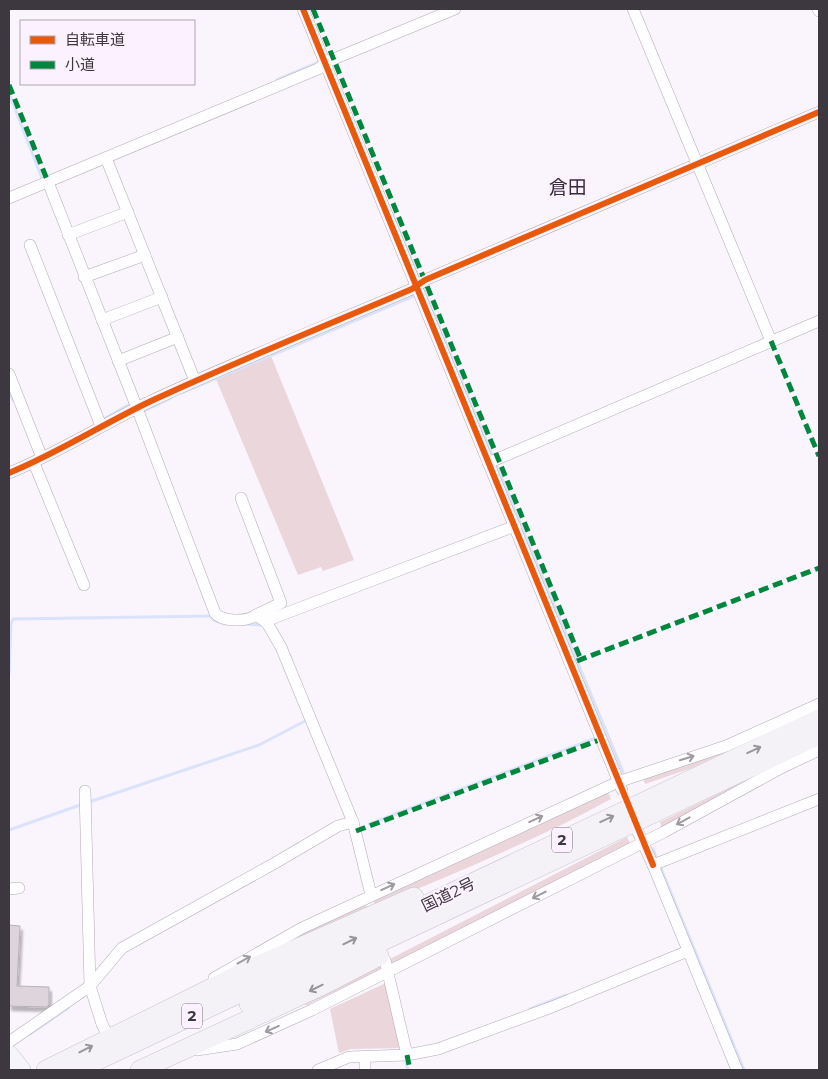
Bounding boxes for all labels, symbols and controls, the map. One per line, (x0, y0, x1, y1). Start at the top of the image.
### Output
legend (20, 20, 195, 85)
text: 自転車道 (65, 30, 125, 49)
text: 小道 (65, 55, 95, 74)
district label: 倉田 (549, 176, 587, 199)
one-way arrow (746, 744, 761, 754)
one-way arrow (678, 753, 694, 763)
one-way arrow (528, 814, 543, 824)
one-way arrow (599, 814, 614, 823)
one-way arrow (677, 817, 691, 827)
road number: 2 (552, 828, 572, 852)
street label: 国道2号 (418, 873, 478, 916)
one-way arrow (380, 882, 395, 891)
one-way arrow (531, 890, 546, 900)
one-way arrow (342, 936, 357, 945)
one-way arrow (236, 955, 250, 965)
one-way arrow (309, 984, 324, 993)
road number: 2 (182, 1004, 202, 1028)
one-way arrow (265, 1025, 280, 1035)
one-way arrow (78, 1044, 93, 1053)

